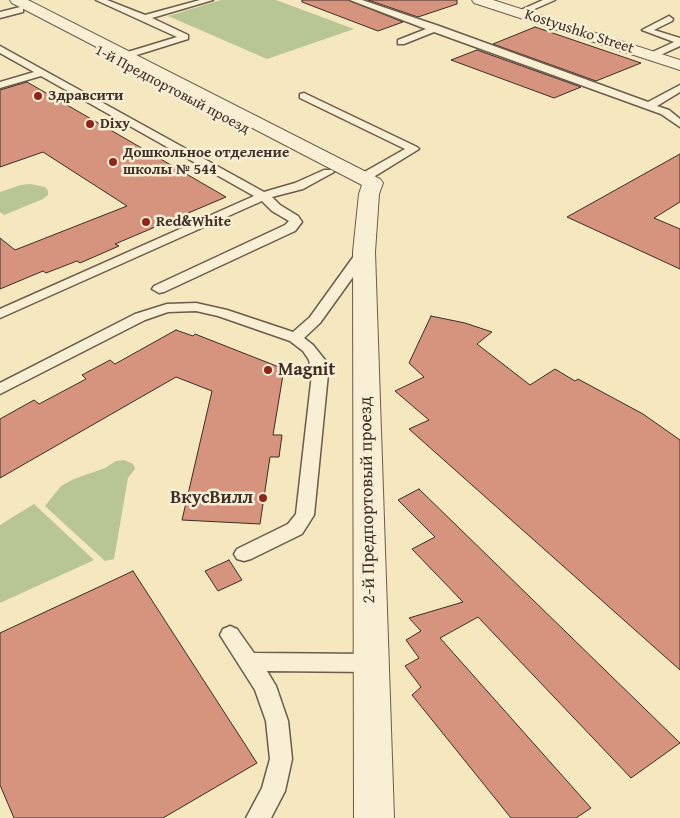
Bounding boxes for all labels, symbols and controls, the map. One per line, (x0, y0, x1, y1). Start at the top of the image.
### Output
street label: Kostyushko Street (522, 6, 636, 58)
street label: 1-й Предпортовый проезд (92, 42, 252, 138)
place label: Здравсити (48, 87, 123, 105)
marker: Здравсити (32, 90, 44, 102)
place label: Dixy (100, 115, 130, 133)
marker: Dixy (84, 118, 96, 130)
place label: Дошкольное отделение школы № 544 (123, 144, 289, 179)
marker: Дошкольное отделение школы № 544 (107, 156, 119, 168)
place label: Red&White (156, 213, 231, 231)
marker: Red&White (140, 216, 152, 228)
place label: Magnit (278, 359, 335, 381)
marker: Magnit (262, 364, 274, 376)
street label: 2-й Предпортовый проезд (355, 396, 381, 604)
place label: ВкусВилл (170, 487, 253, 509)
marker: ВкусВилл (257, 492, 269, 504)

